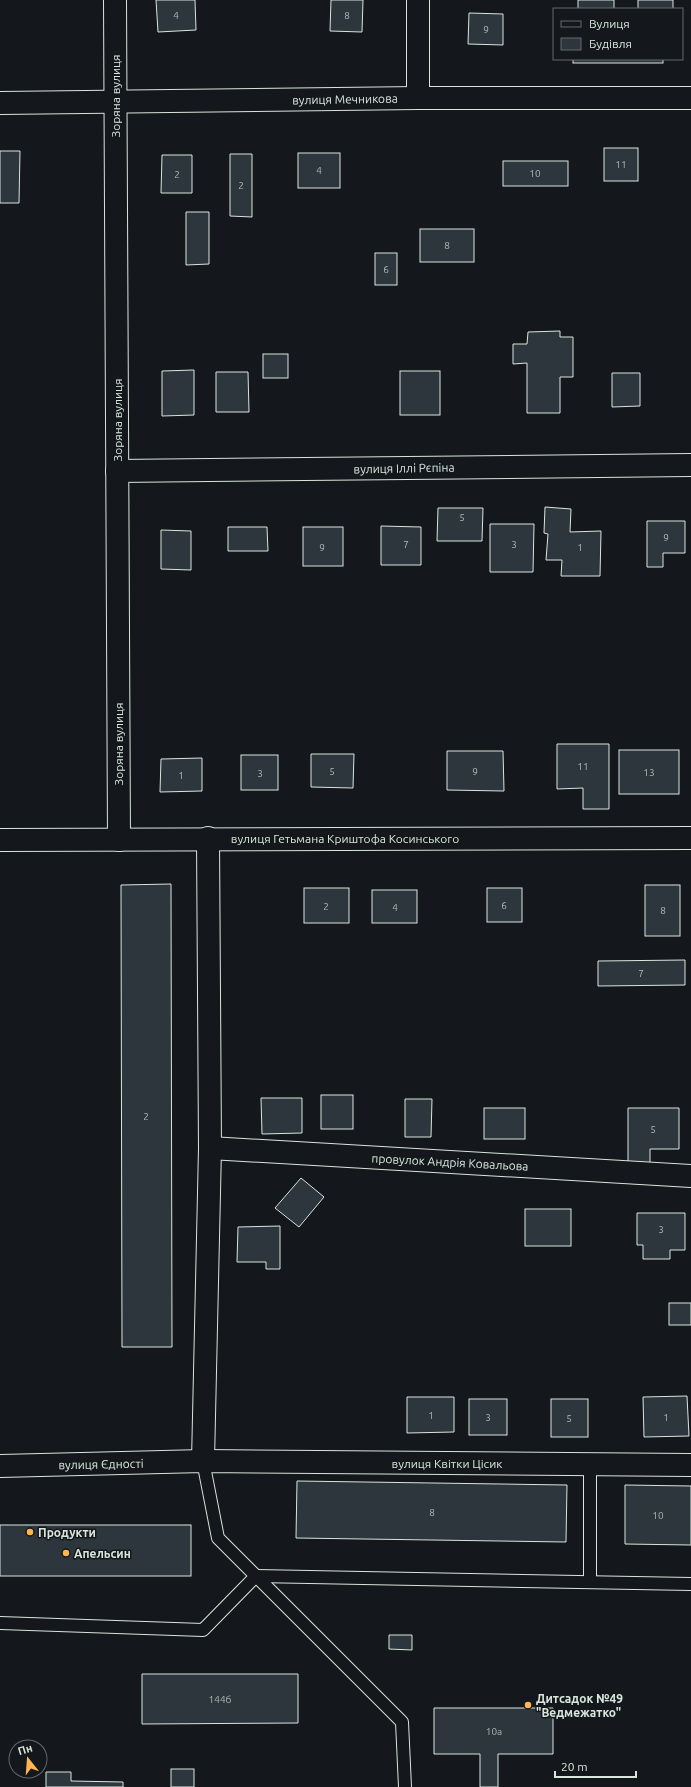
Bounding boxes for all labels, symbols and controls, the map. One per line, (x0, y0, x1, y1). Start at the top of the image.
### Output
legend (553, 8, 683, 60)
house number: 4 (173, 10, 179, 21)
house number: 8 (344, 10, 350, 21)
text: Вулиця (589, 17, 630, 30)
house number: 9 (483, 24, 489, 35)
text: Будівля (589, 37, 632, 50)
street label: Зоряна вулиця (109, 55, 122, 137)
street label: вулиця Мечникова (292, 92, 398, 106)
house number: 11 (615, 159, 627, 170)
house number: 4 (316, 165, 322, 176)
house number: 10 (529, 168, 541, 179)
house number: 2 (174, 169, 180, 180)
house number: 2 (238, 180, 244, 191)
house number: 8 (444, 240, 450, 251)
house number: 6 (383, 264, 389, 275)
street label: Зоряна вулиця (111, 379, 124, 461)
street label: вулиця Іллі Рєпіна (353, 461, 455, 475)
house number: 5 (459, 512, 465, 523)
house number: 9 (663, 532, 669, 543)
house number: 7 (403, 539, 409, 550)
house number: 3 (511, 539, 517, 550)
house number: 9 (319, 542, 325, 553)
house number: 1 (577, 542, 583, 553)
street label: Зоряна вулиця (112, 703, 125, 785)
house number: 11 (577, 761, 589, 772)
house number: 5 (329, 766, 335, 777)
house number: 9 (472, 766, 478, 777)
house number: 13 (643, 767, 655, 778)
house number: 3 (257, 768, 263, 779)
house number: 1 (178, 770, 184, 781)
street label: вулиця Гетьмана Криштофа Косинського (231, 832, 459, 845)
house number: 6 (501, 900, 507, 911)
house number: 2 (323, 901, 329, 912)
house number: 4 (392, 902, 398, 913)
house number: 8 (660, 905, 666, 916)
house number: 7 (638, 968, 644, 979)
house number: 2 (143, 1111, 149, 1122)
house number: 5 (650, 1124, 656, 1135)
street label: провулок Андрія Ковальова (371, 1151, 529, 1173)
house number: 3 (658, 1224, 664, 1235)
house number: 1 (428, 1410, 434, 1421)
house number: 3 (485, 1412, 491, 1423)
house number: 1 (663, 1412, 669, 1423)
house number: 5 (566, 1413, 572, 1424)
street label: вулиця Єдності (58, 1457, 144, 1471)
street label: вулиця Квітки Цісик (392, 1457, 502, 1470)
house number: 8 (429, 1507, 435, 1518)
house number: 10 (652, 1510, 664, 1521)
place label: Продукти (38, 1526, 96, 1539)
marker: Продукти (25, 1527, 35, 1537)
place label: Апельсин (74, 1547, 131, 1560)
marker: Апельсин (61, 1548, 71, 1558)
place label: Дитсадок №49 "Ведмежатко" (536, 1692, 623, 1719)
house number: 144б (209, 1694, 232, 1705)
marker: Дитсадок №49 "Ведмежатко" (523, 1700, 533, 1710)
house number: 10а (486, 1726, 502, 1737)
north arrow (8, 1739, 48, 1779)
text: Пн (16, 1742, 34, 1757)
scale bar (555, 1753, 636, 1779)
text: 20 m (561, 1760, 588, 1773)

